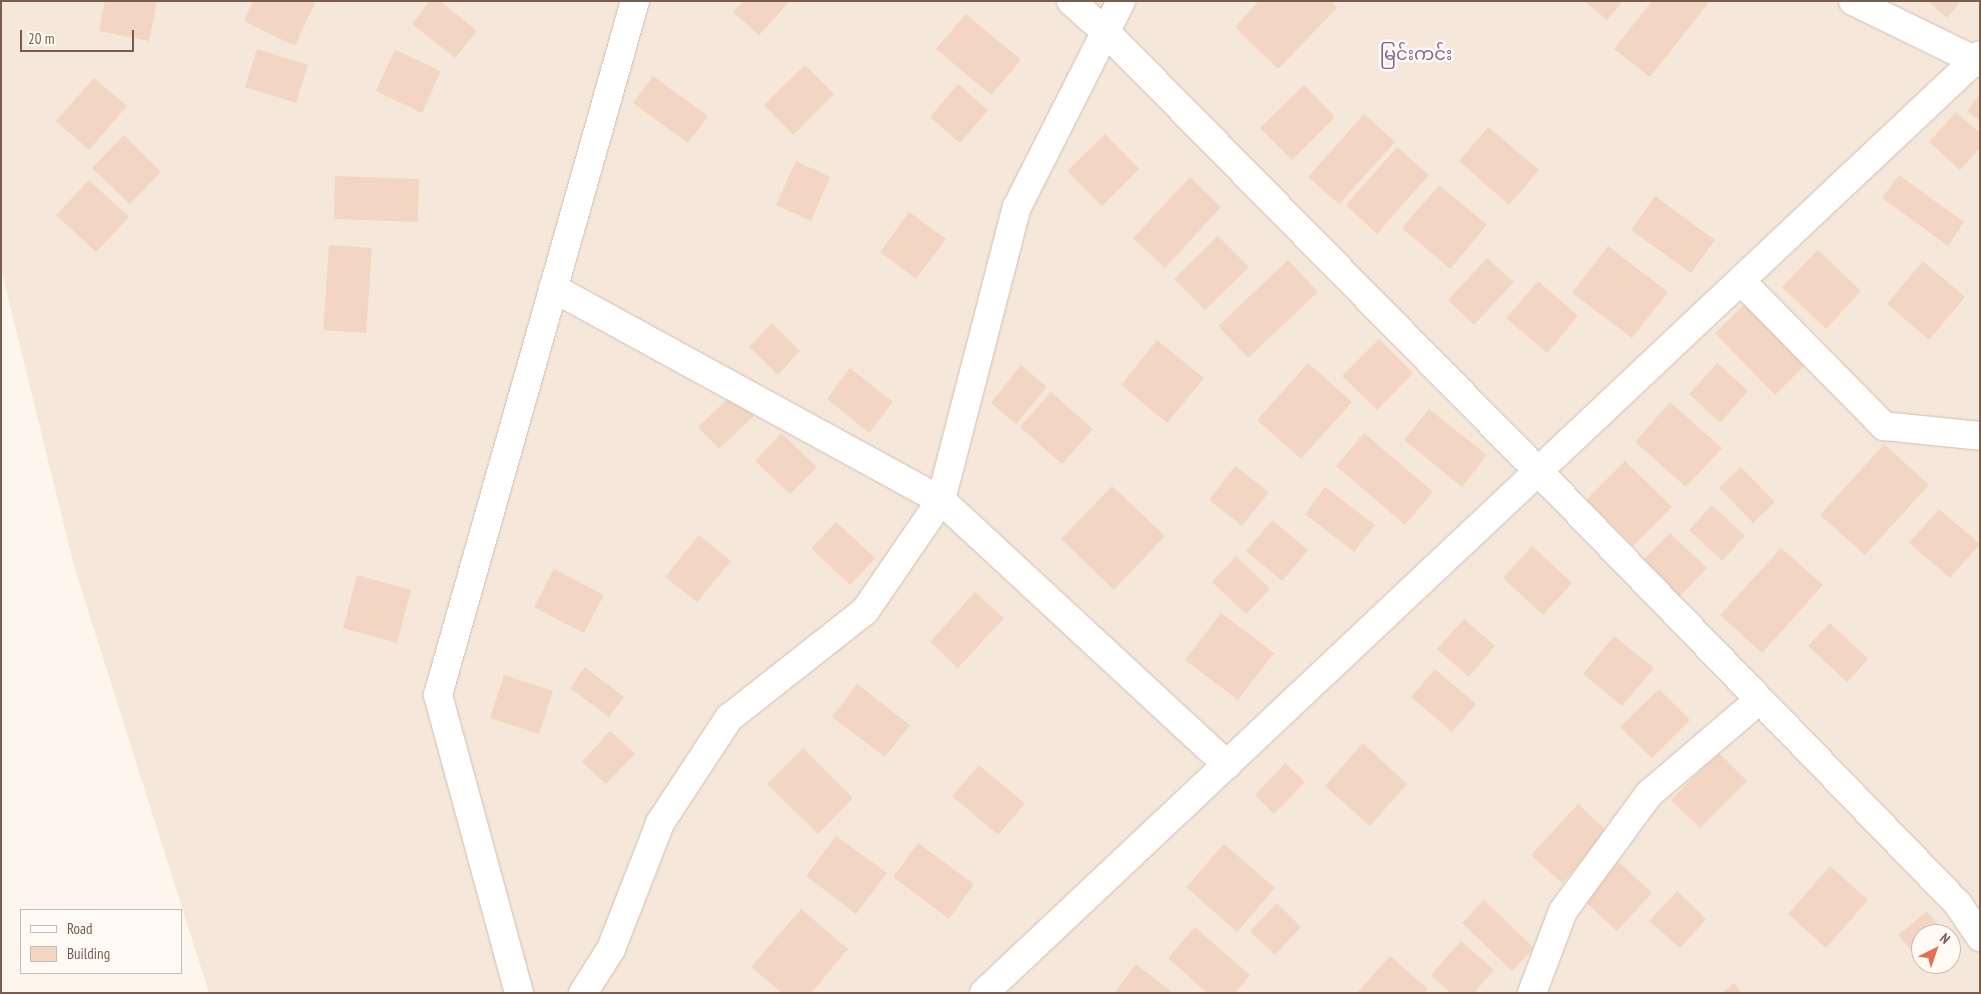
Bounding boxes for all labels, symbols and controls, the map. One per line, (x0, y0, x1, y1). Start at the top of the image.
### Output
scale bar (22, 20, 136, 52)
text: 20 m (28, 29, 54, 48)
district label: မြင်းကင်း (1380, 43, 1452, 65)
legend (20, 909, 182, 974)
text: Road (67, 919, 93, 938)
north arrow (1911, 924, 1961, 974)
text: N (1936, 929, 1954, 948)
text: Building (67, 944, 110, 963)

